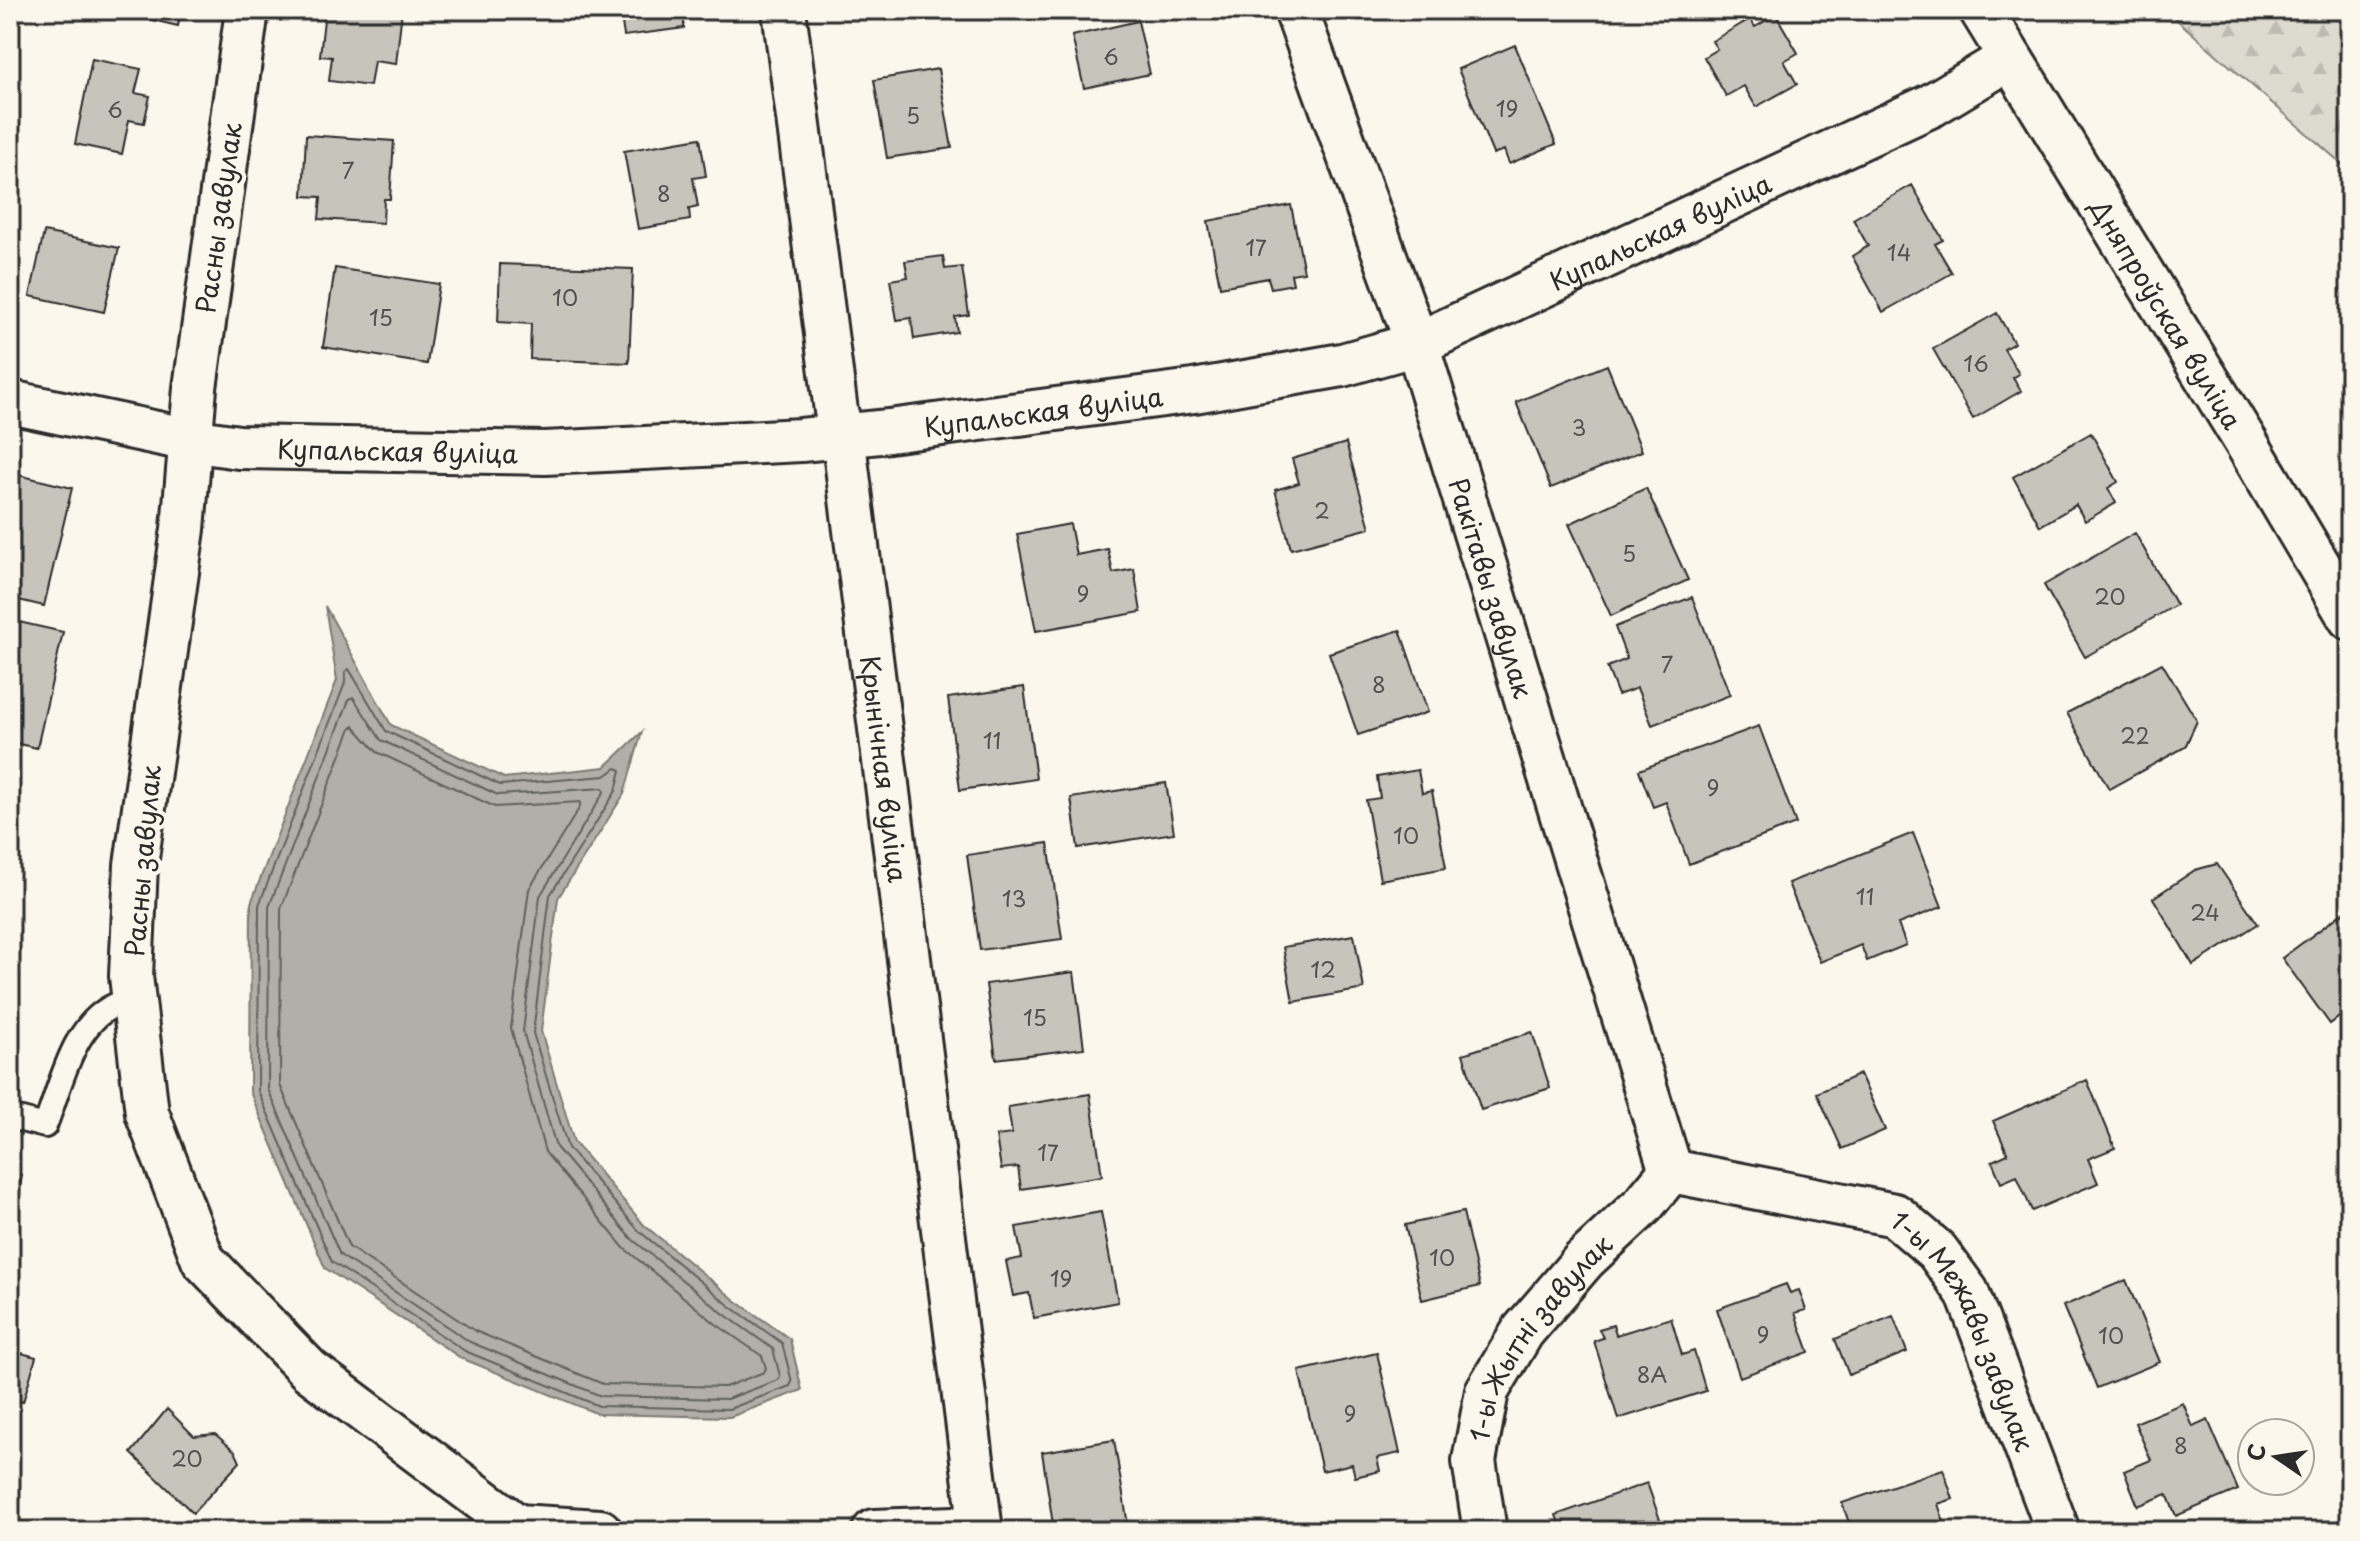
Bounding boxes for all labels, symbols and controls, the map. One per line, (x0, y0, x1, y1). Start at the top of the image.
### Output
house number: 6 (1103, 39, 1119, 72)
house number: 19 (1496, 91, 1518, 124)
house number: 6 (107, 92, 123, 125)
house number: 5 (906, 98, 920, 131)
street label: Расны завулак (185, 119, 251, 316)
house number: 7 (342, 153, 354, 186)
street label: Купальская вуліца (1543, 163, 1777, 300)
house number: 8 (657, 176, 671, 209)
street label: Дняпроўская вуліца (2081, 190, 2253, 436)
house number: 17 (1245, 230, 1267, 263)
house number: 14 (1887, 235, 1911, 268)
house number: 10 (552, 280, 578, 313)
house number: 15 (369, 300, 393, 333)
house number: 16 (1963, 346, 1989, 379)
street label: Купальская вуліца (922, 376, 1165, 446)
house number: 3 (1572, 410, 1586, 443)
street label: Купальская вуліца (277, 428, 518, 472)
street label: Ракітавы завулак (1440, 473, 1544, 703)
house number: 2 (1314, 493, 1330, 526)
house number: 5 (1622, 536, 1636, 569)
house number: 9 (1077, 576, 1089, 609)
house number: 20 (2094, 579, 2126, 612)
house number: 7 (1661, 647, 1673, 680)
street label: Крынічная вуліца (851, 653, 919, 885)
house number: 8 (1372, 667, 1386, 700)
house number: 22 (2120, 718, 2150, 751)
house number: 11 (983, 723, 1001, 756)
street label: Расны завулак (114, 763, 170, 959)
house number: 9 (1707, 770, 1719, 803)
house number: 10 (1393, 818, 1419, 851)
house number: 11 (1856, 879, 1874, 912)
house number: 13 (1002, 881, 1026, 914)
house number: 24 (2190, 895, 2220, 928)
house number: 12 (1310, 952, 1336, 985)
house number: 15 (1023, 1000, 1047, 1033)
house number: 17 (1037, 1135, 1059, 1168)
street label: 1-ы Межавы завулак (1883, 1201, 2045, 1457)
street label: 1-ы Жытні завулак (1459, 1224, 1621, 1445)
house number: 10 (1429, 1240, 1455, 1273)
house number: 19 (1050, 1261, 1072, 1294)
house number: 9 (1757, 1317, 1769, 1350)
house number: 10 (2098, 1318, 2124, 1351)
house number: 8А (1637, 1357, 1667, 1390)
house number: 9 (1344, 1396, 1356, 1429)
north arrow (2236, 1417, 2316, 1497)
house number: 8 (2174, 1428, 2188, 1461)
text: С (2237, 1440, 2273, 1464)
house number: 20 (171, 1441, 203, 1474)

